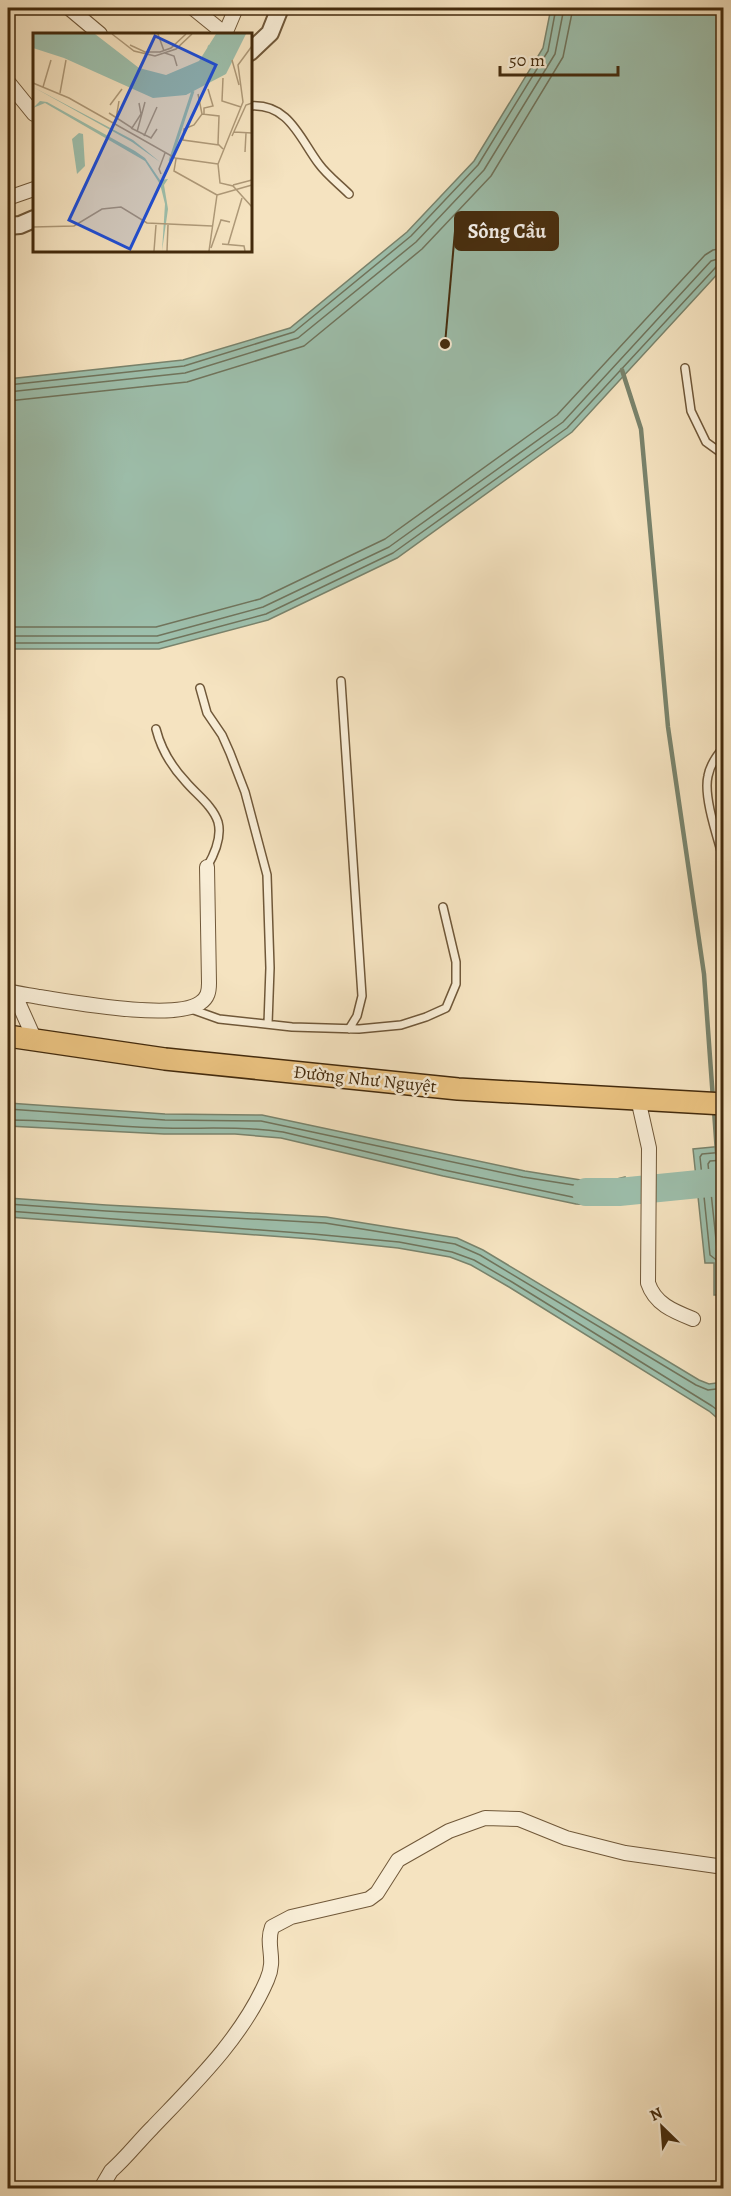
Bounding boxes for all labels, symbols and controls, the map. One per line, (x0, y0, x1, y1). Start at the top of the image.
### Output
inset map (33, 33, 252, 252)
scale bar (500, 39, 618, 77)
text: 50 m (509, 48, 545, 72)
callout: Sông Cầu (455, 212, 558, 250)
text: Sông Cầu (468, 218, 546, 245)
street label: Đường Như Nguyệt (292, 1060, 438, 1098)
north arrow (632, 2097, 692, 2157)
text: N (646, 2102, 666, 2127)

